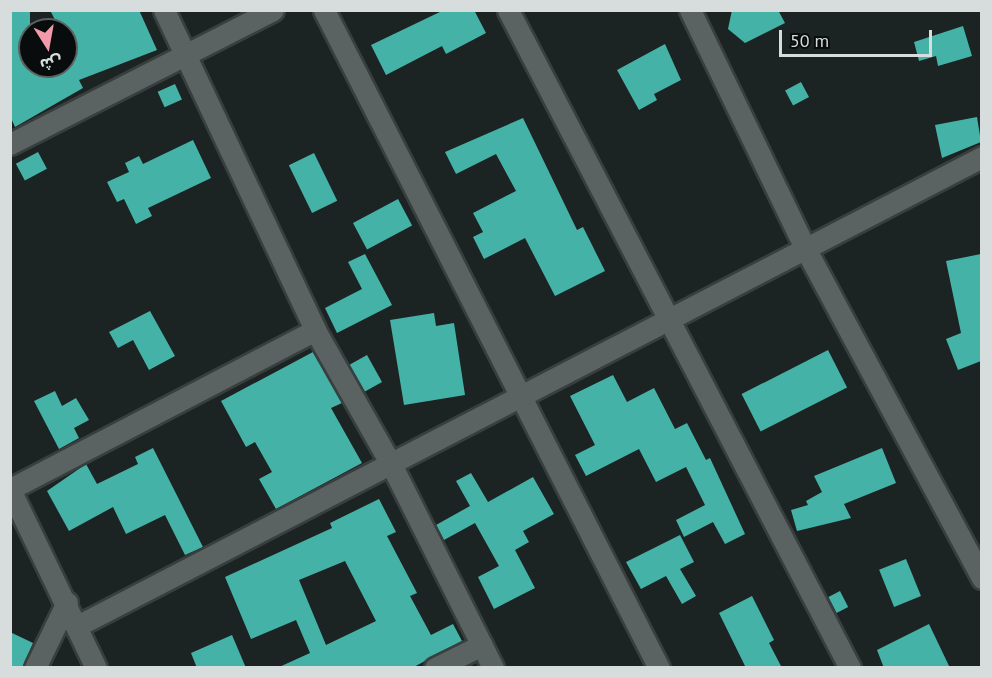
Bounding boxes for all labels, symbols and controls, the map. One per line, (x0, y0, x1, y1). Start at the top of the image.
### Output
north arrow (18, 18, 78, 78)
scale bar (782, 18, 935, 56)
text: 50 m (790, 29, 829, 52)
text: ش (38, 52, 64, 76)

